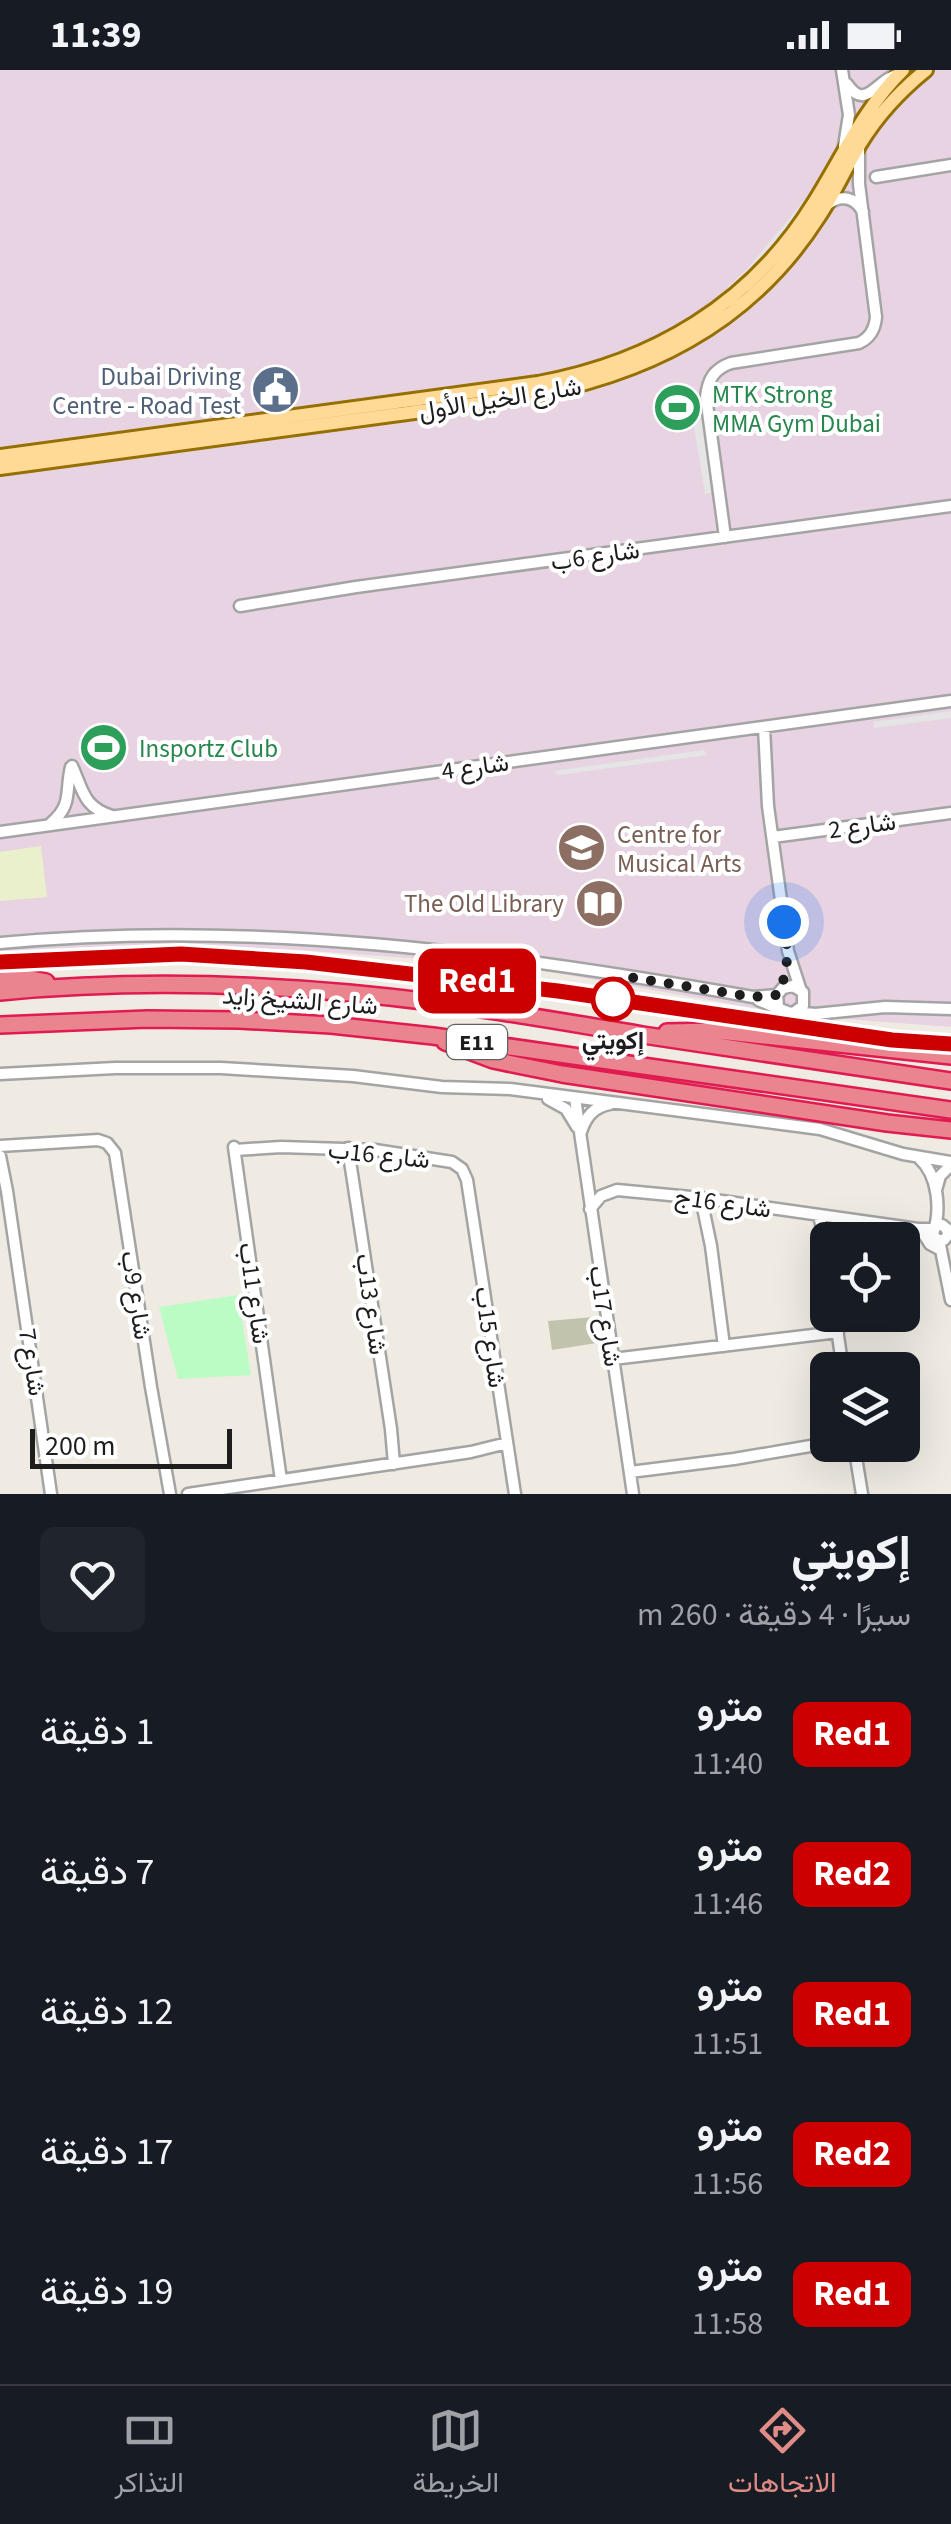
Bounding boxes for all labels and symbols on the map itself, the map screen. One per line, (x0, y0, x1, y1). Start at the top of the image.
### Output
place label: Dubai Driving Centre - Road Test (52, 359, 242, 424)
public building icon: Dubai Driving Centre - Road Test (250, 364, 302, 416)
street label: شارع الخيل الأول (416, 368, 584, 430)
place label: MTK Strong MMA Gym Dubai (712, 377, 881, 442)
sports icon: MTK Strong MMA Gym Dubai (651, 382, 703, 434)
street label: شارع 6ب (548, 532, 642, 580)
sports icon: Insportz Club (78, 722, 130, 774)
place label: Insportz Club (139, 731, 278, 767)
street label: شارع 4 (439, 744, 511, 790)
street label: شارع 2 (826, 803, 898, 849)
place label: Centre for Musical Arts (617, 817, 741, 882)
school or university icon: Centre for Musical Arts (556, 822, 608, 874)
library icon: The Old Library (573, 877, 625, 929)
place label: The Old Library (404, 886, 564, 922)
your location (759, 897, 809, 947)
line badge: Red1 (407, 948, 547, 1014)
street label: شارع الشيخ زايد (221, 978, 379, 1024)
marker: إكويتي (592, 978, 634, 1020)
place label: إكويتي (582, 1023, 644, 1061)
road number: E11 (447, 1025, 507, 1059)
street label: شارع 16ب (326, 1132, 432, 1178)
street label: شارع 16ج (672, 1178, 773, 1228)
street label: شارع 11ب (229, 1240, 279, 1346)
street label: شارع 9ب (111, 1248, 161, 1342)
street label: شارع 13ب (346, 1251, 396, 1357)
street label: شارع 17ب (579, 1263, 631, 1369)
street label: شارع 15ب (465, 1284, 515, 1390)
street label: شارع 7 (9, 1326, 55, 1398)
scale bar (30, 1424, 232, 1468)

